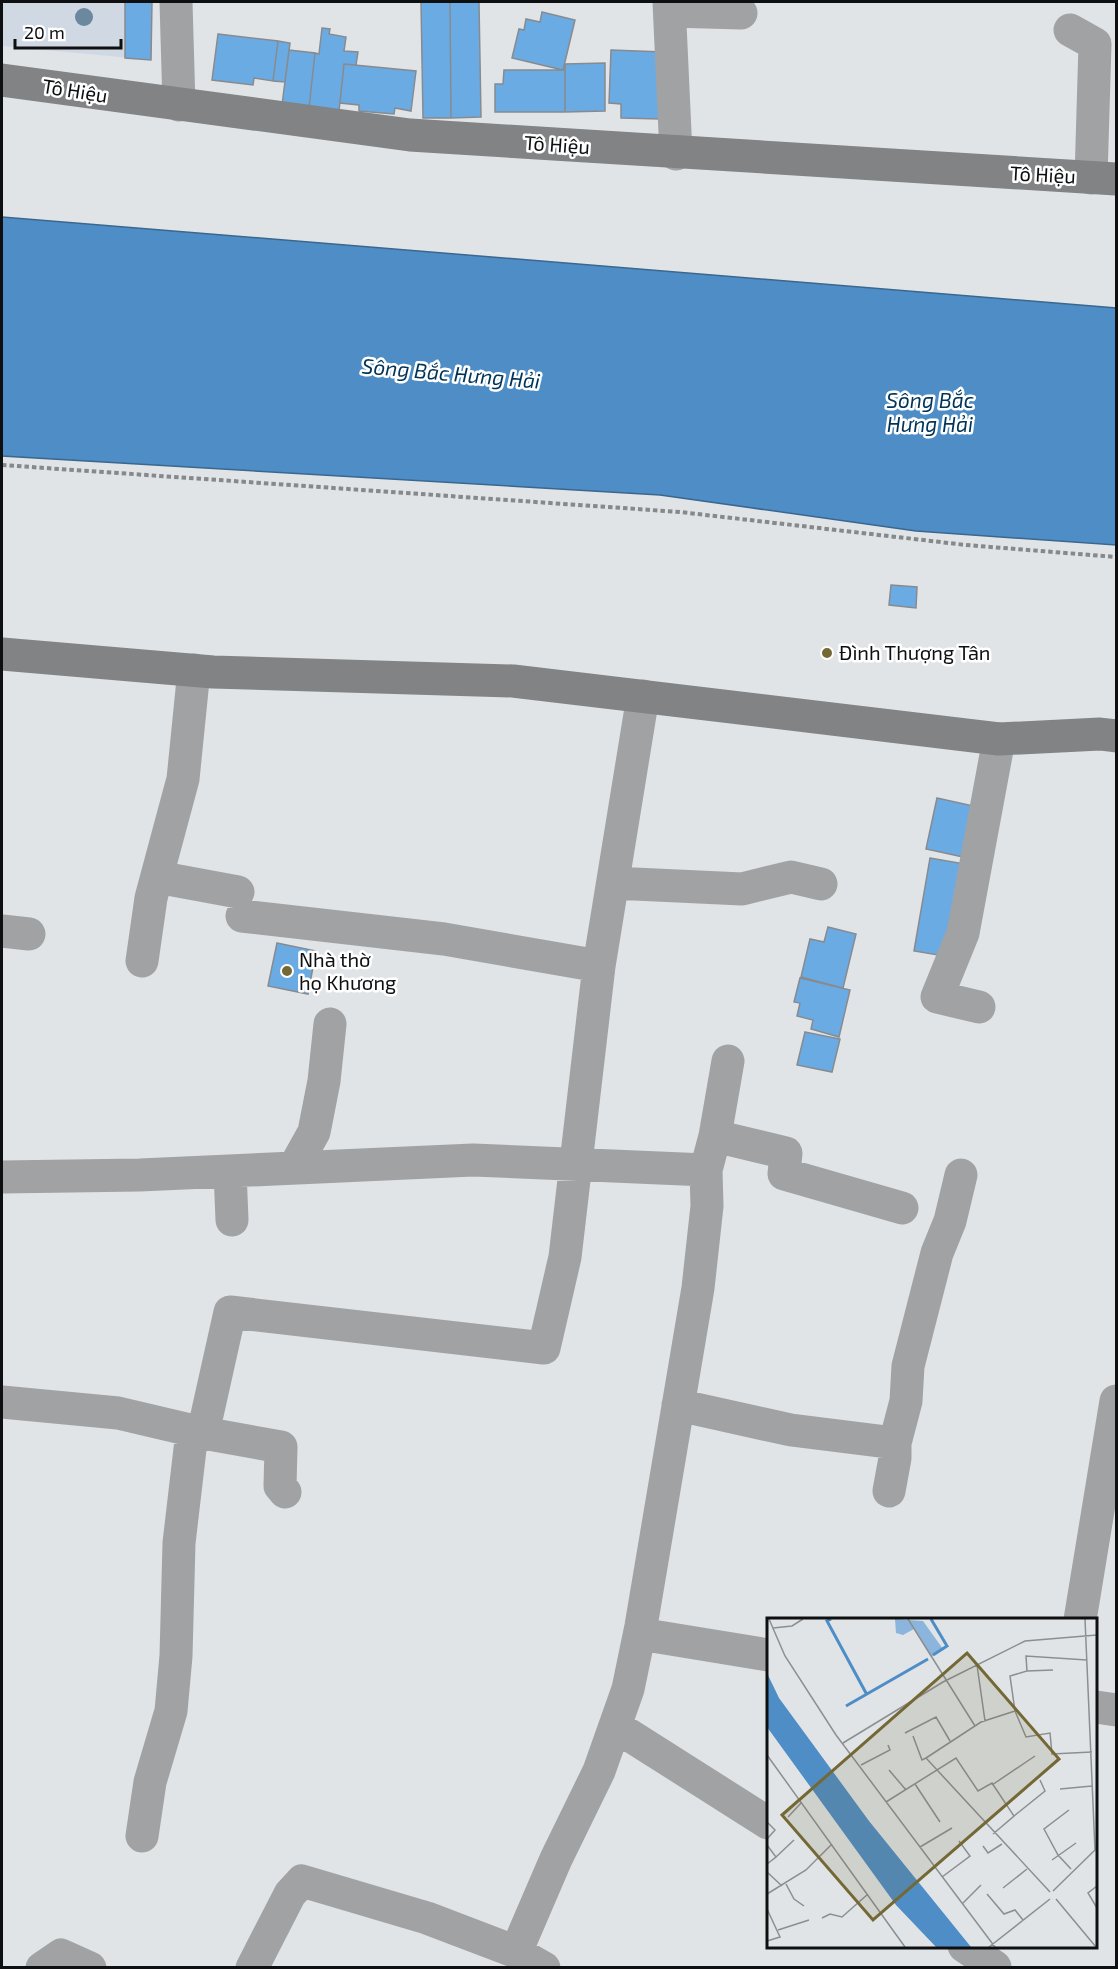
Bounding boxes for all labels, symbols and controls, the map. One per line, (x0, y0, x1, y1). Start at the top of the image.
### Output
scale bar (15, 12, 122, 50)
text: 20 m (24, 21, 65, 43)
street label: Tô Hiệu (41, 73, 109, 107)
street label: Tô Hiệu (523, 130, 591, 158)
street label: Tô Hiệu (1010, 160, 1076, 188)
water label: Sông Bắc Hưng Hải (361, 352, 541, 393)
water label: Sông Bắc Hưng Hải (886, 387, 974, 436)
place label: Đình Thượng Tân (839, 640, 990, 664)
marker: Đình Thượng Tân (820, 646, 834, 660)
place label: Nhà thờ họ Khương (299, 947, 396, 994)
marker: Nhà thờ họ Khương (280, 964, 294, 978)
inset map (767, 1618, 1097, 1948)

